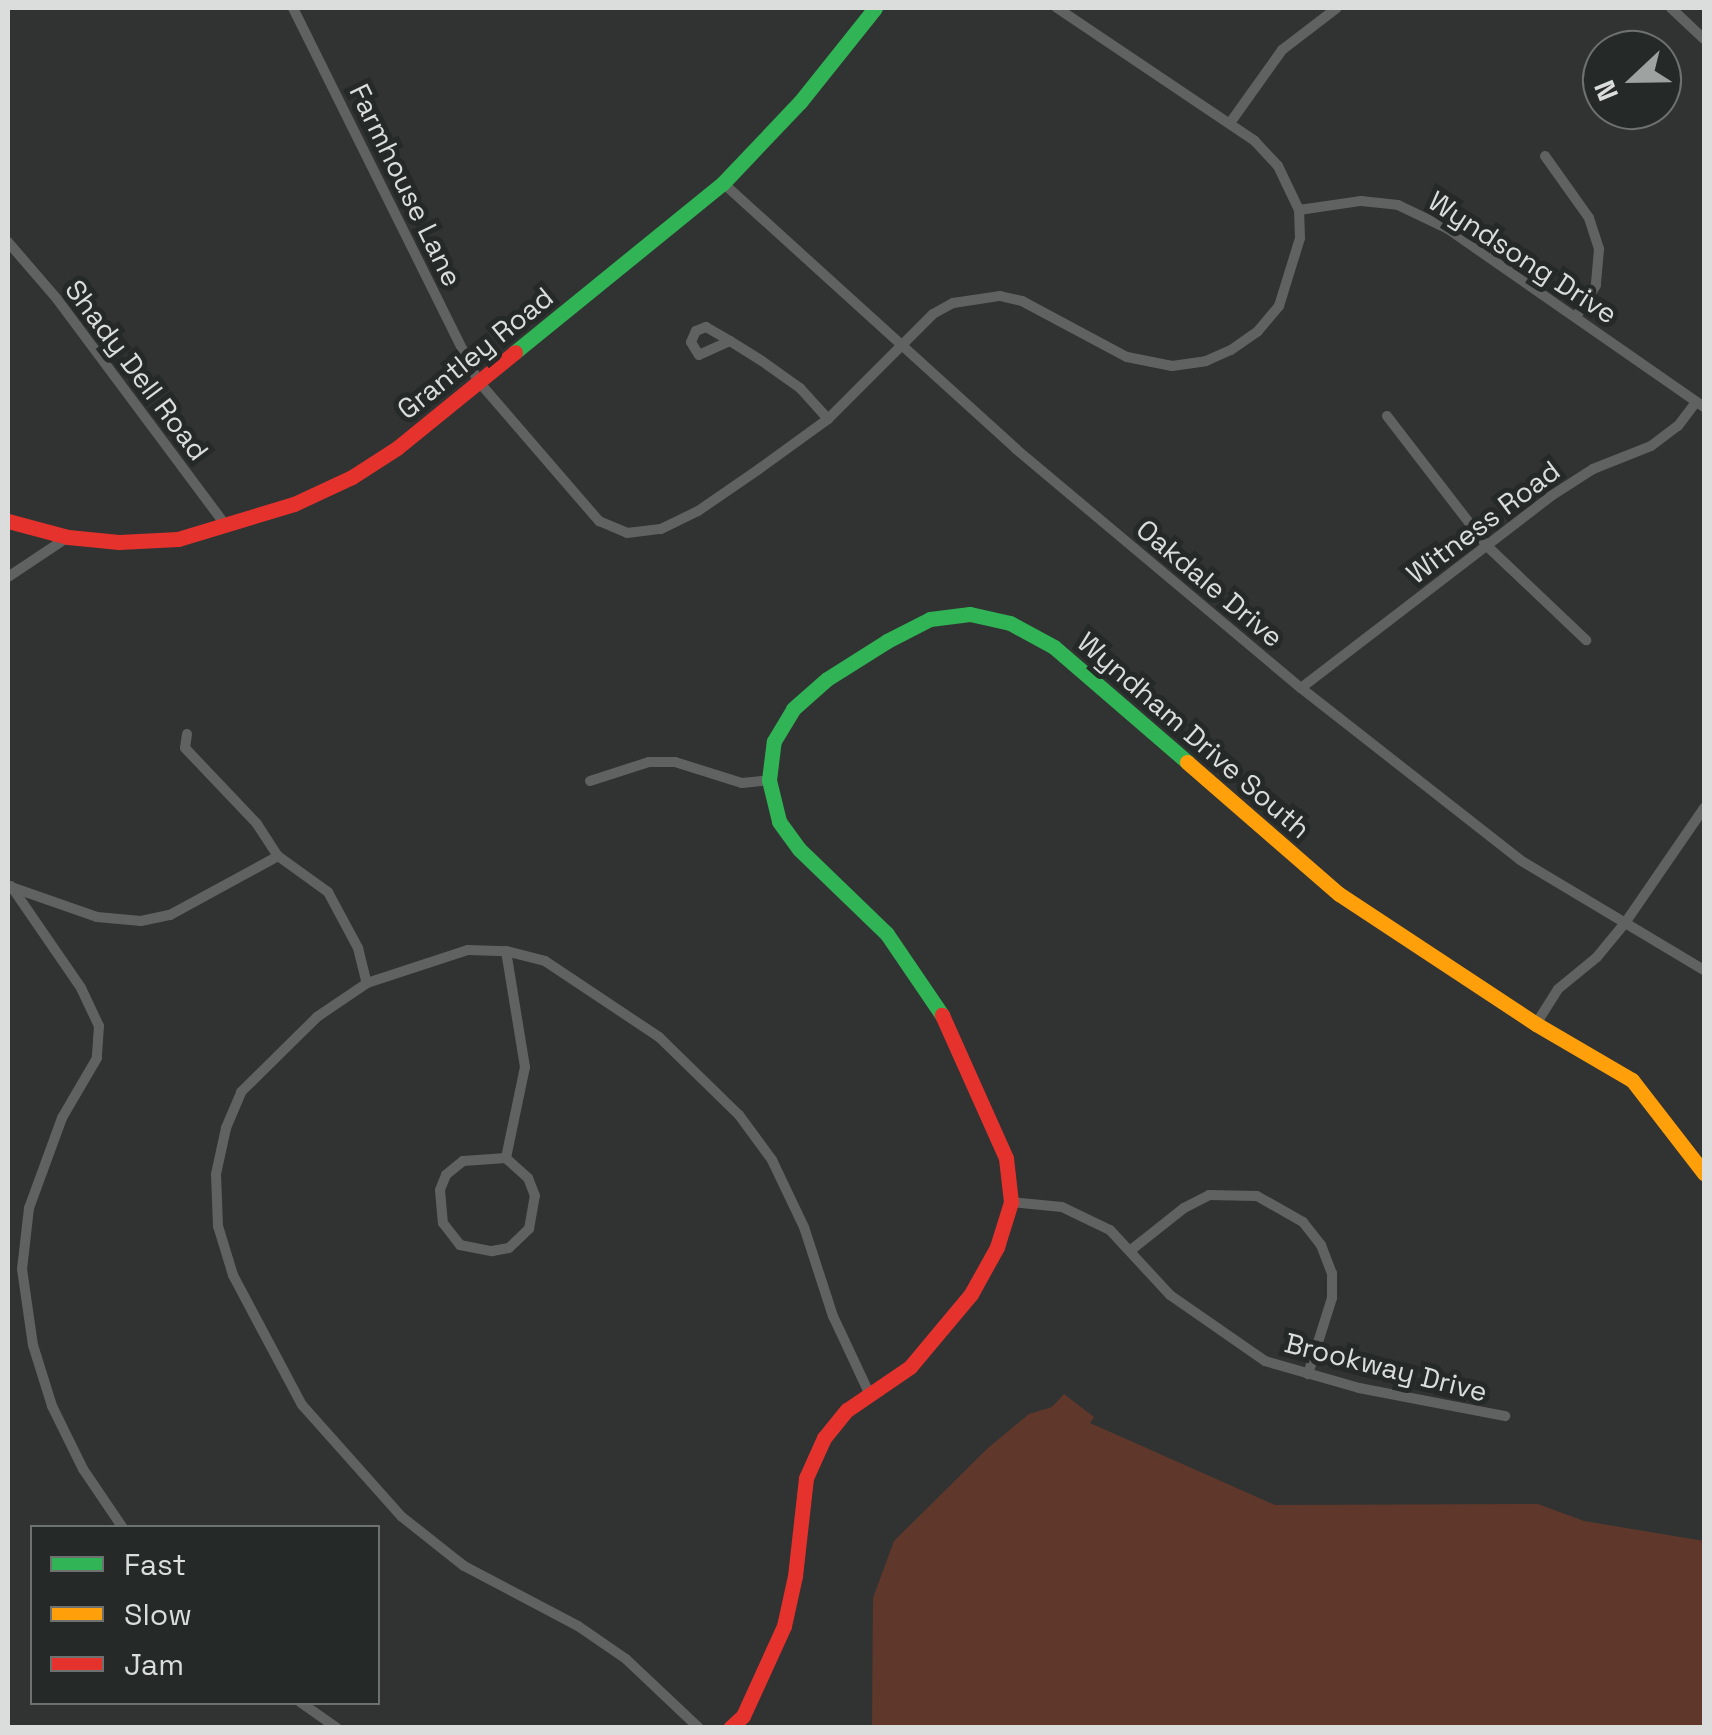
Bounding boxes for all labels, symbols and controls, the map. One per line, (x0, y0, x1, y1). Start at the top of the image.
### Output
north arrow (1582, 30, 1682, 130)
text: N (1586, 75, 1626, 106)
street label: Farmhouse Lane (342, 78, 470, 292)
street label: Wyndsong Drive (1422, 183, 1624, 331)
street label: Shady Dell Road (58, 273, 216, 467)
street label: Grantley Road (390, 280, 560, 426)
street label: Witness Road (1400, 453, 1566, 591)
street label: Oakdale Drive (1130, 512, 1290, 654)
street label: Wyndham Drive South (1071, 625, 1317, 845)
street label: Brookway Drive (1281, 1326, 1491, 1408)
legend (30, 1525, 380, 1705)
text: Fast (124, 1545, 186, 1584)
text: Slow (124, 1595, 192, 1634)
text: Jam (124, 1645, 184, 1684)

